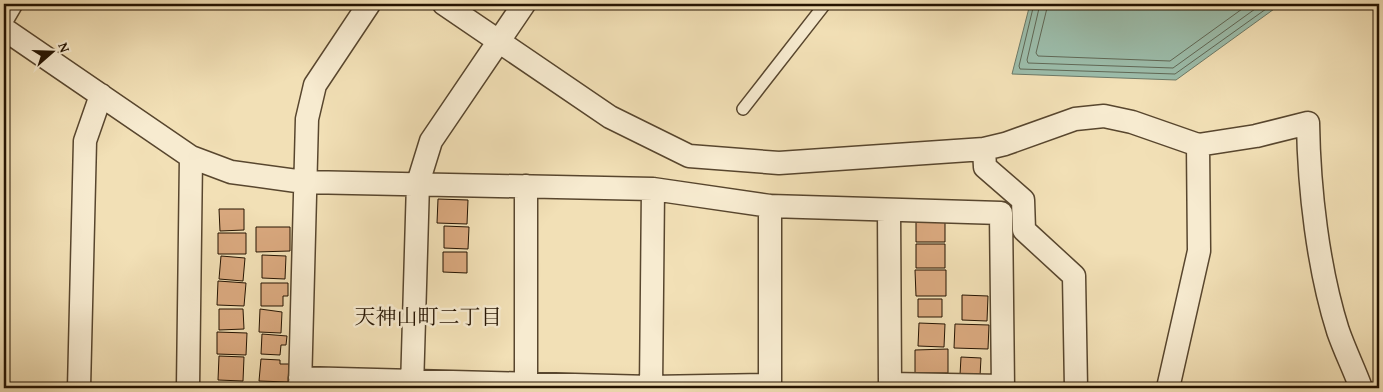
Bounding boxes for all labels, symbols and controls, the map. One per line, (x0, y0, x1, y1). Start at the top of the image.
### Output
north arrow (28, 28, 78, 78)
text: N (53, 40, 75, 56)
district label: 天神山町二丁目 (355, 301, 502, 332)

